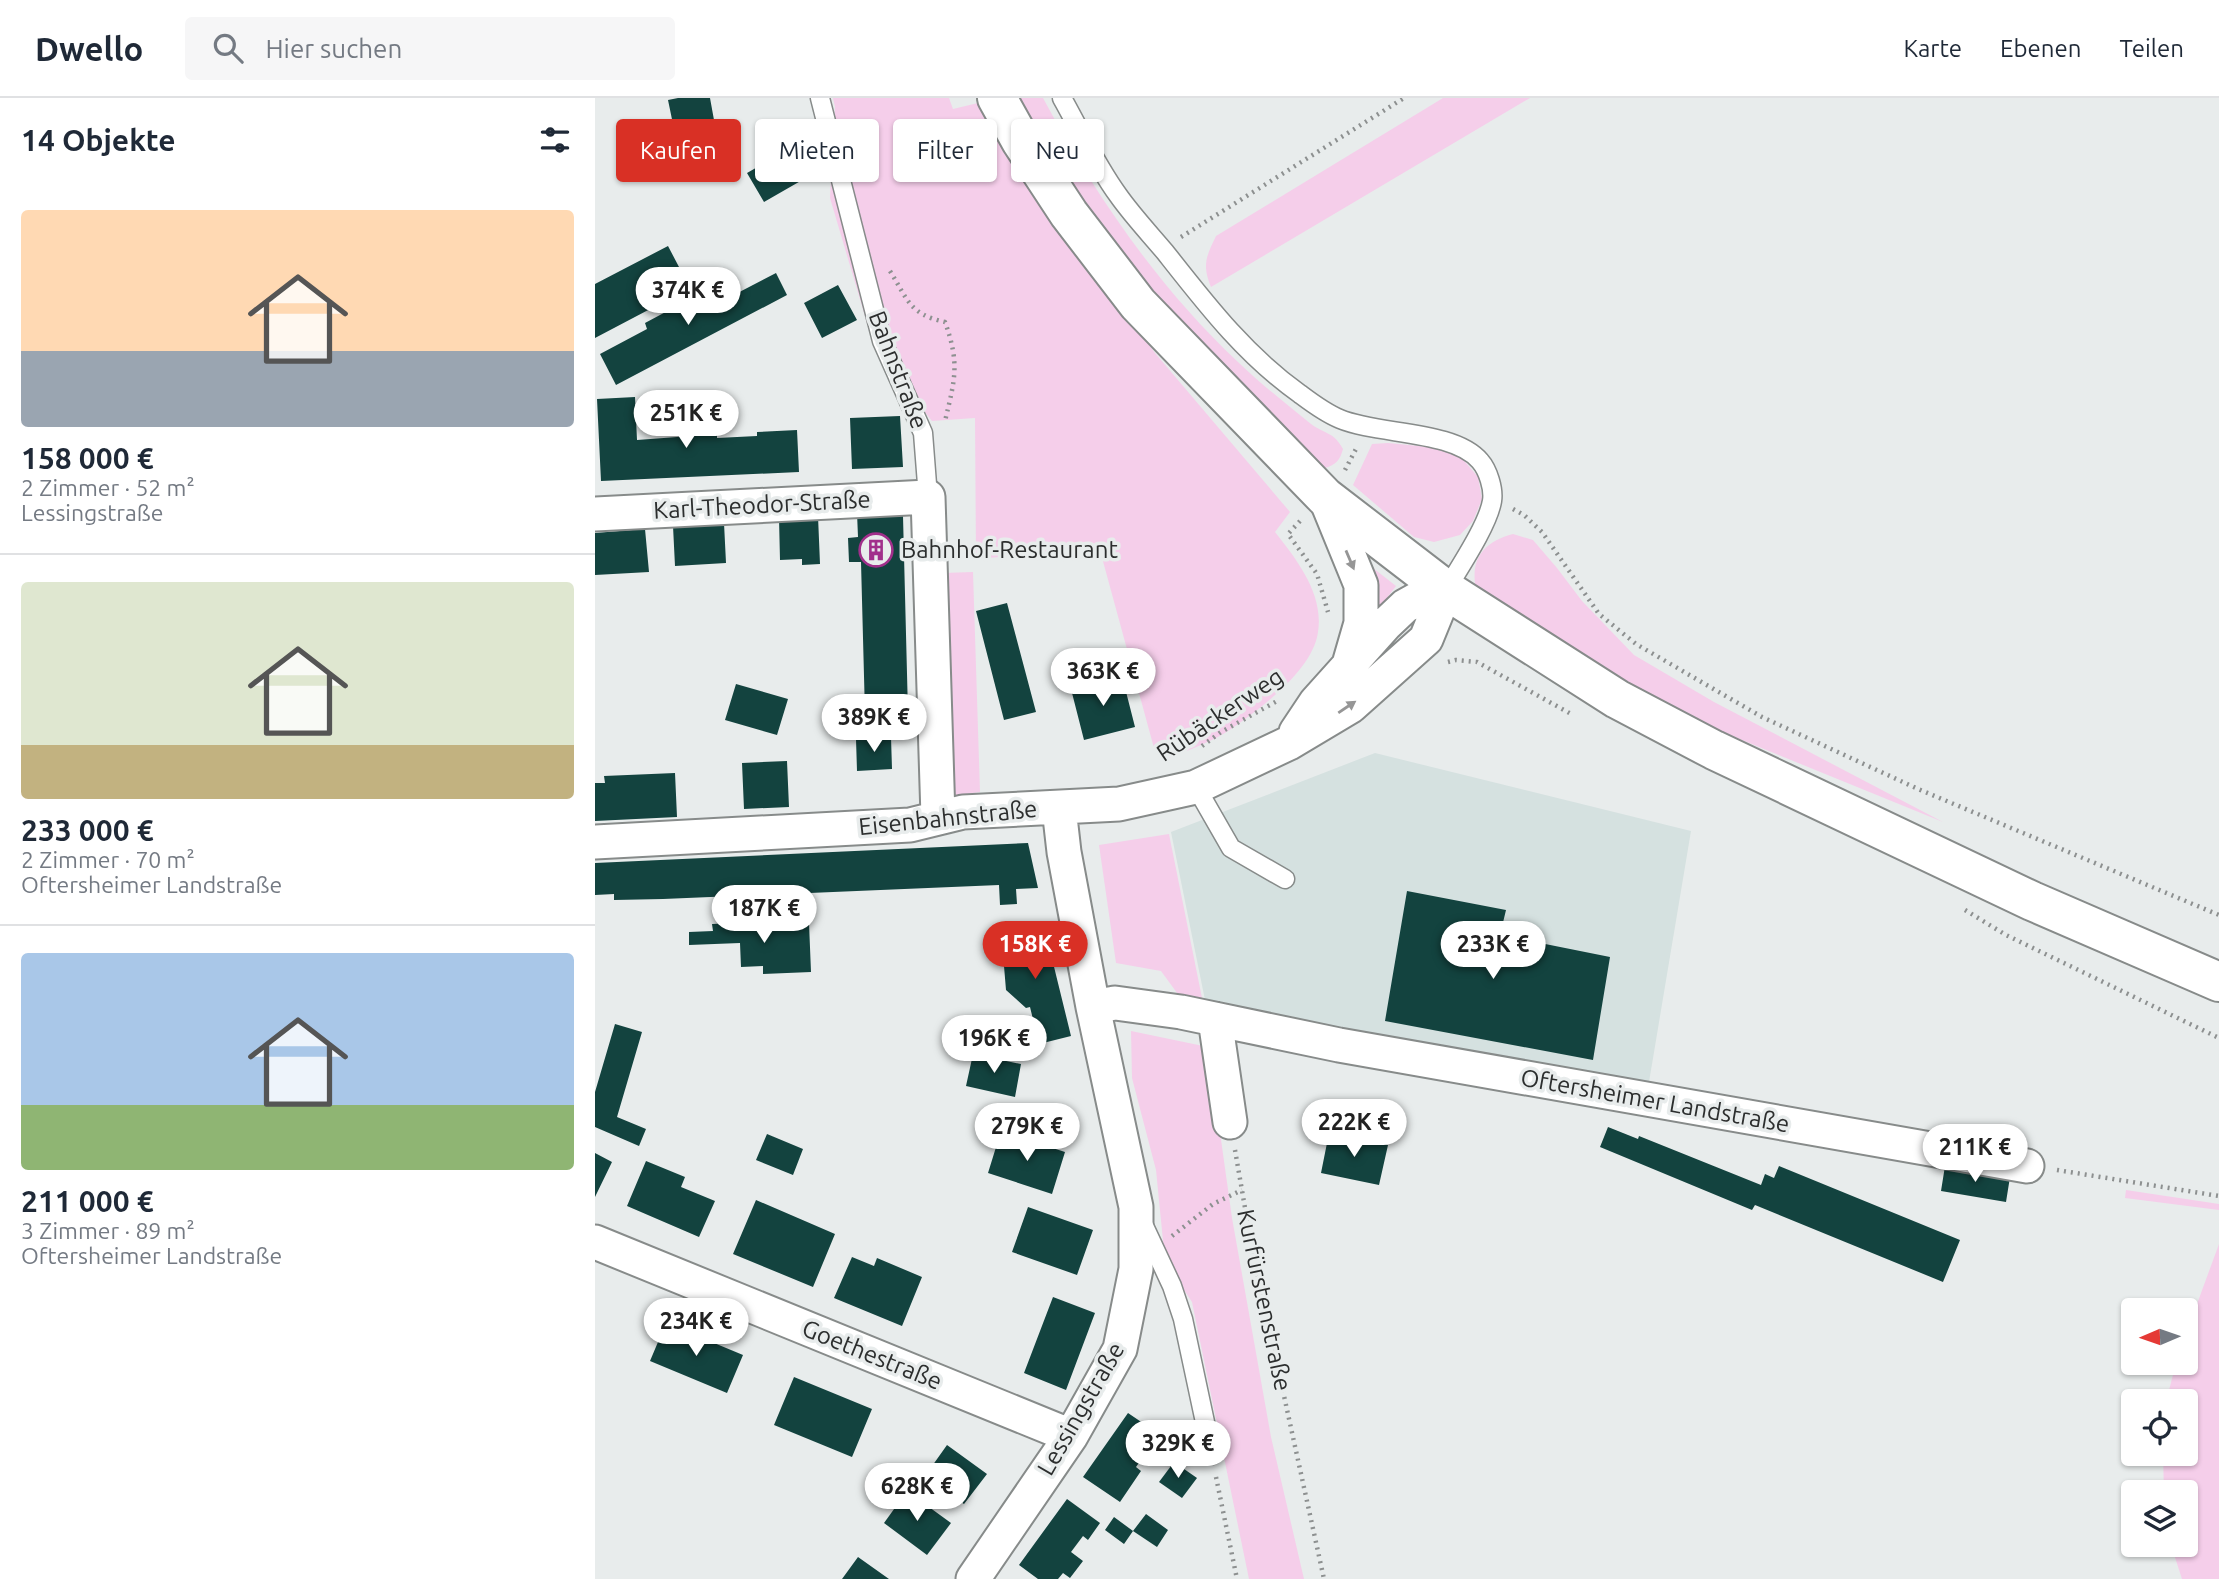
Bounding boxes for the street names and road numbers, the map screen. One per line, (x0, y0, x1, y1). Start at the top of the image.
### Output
street label: Bahnstraße (864, 307, 933, 433)
street label: Karl-Theodor-Straße (653, 485, 871, 524)
street label: Rübäckerweg (1151, 662, 1288, 767)
street label: Eisenbahnstraße (857, 795, 1039, 840)
street label: Oftersheimer Landstraße (1519, 1064, 1792, 1137)
street label: Kurfürstenstraße (1232, 1207, 1297, 1393)
street label: Goethestraße (798, 1314, 946, 1395)
street label: Lessingstraße (1032, 1338, 1129, 1480)

